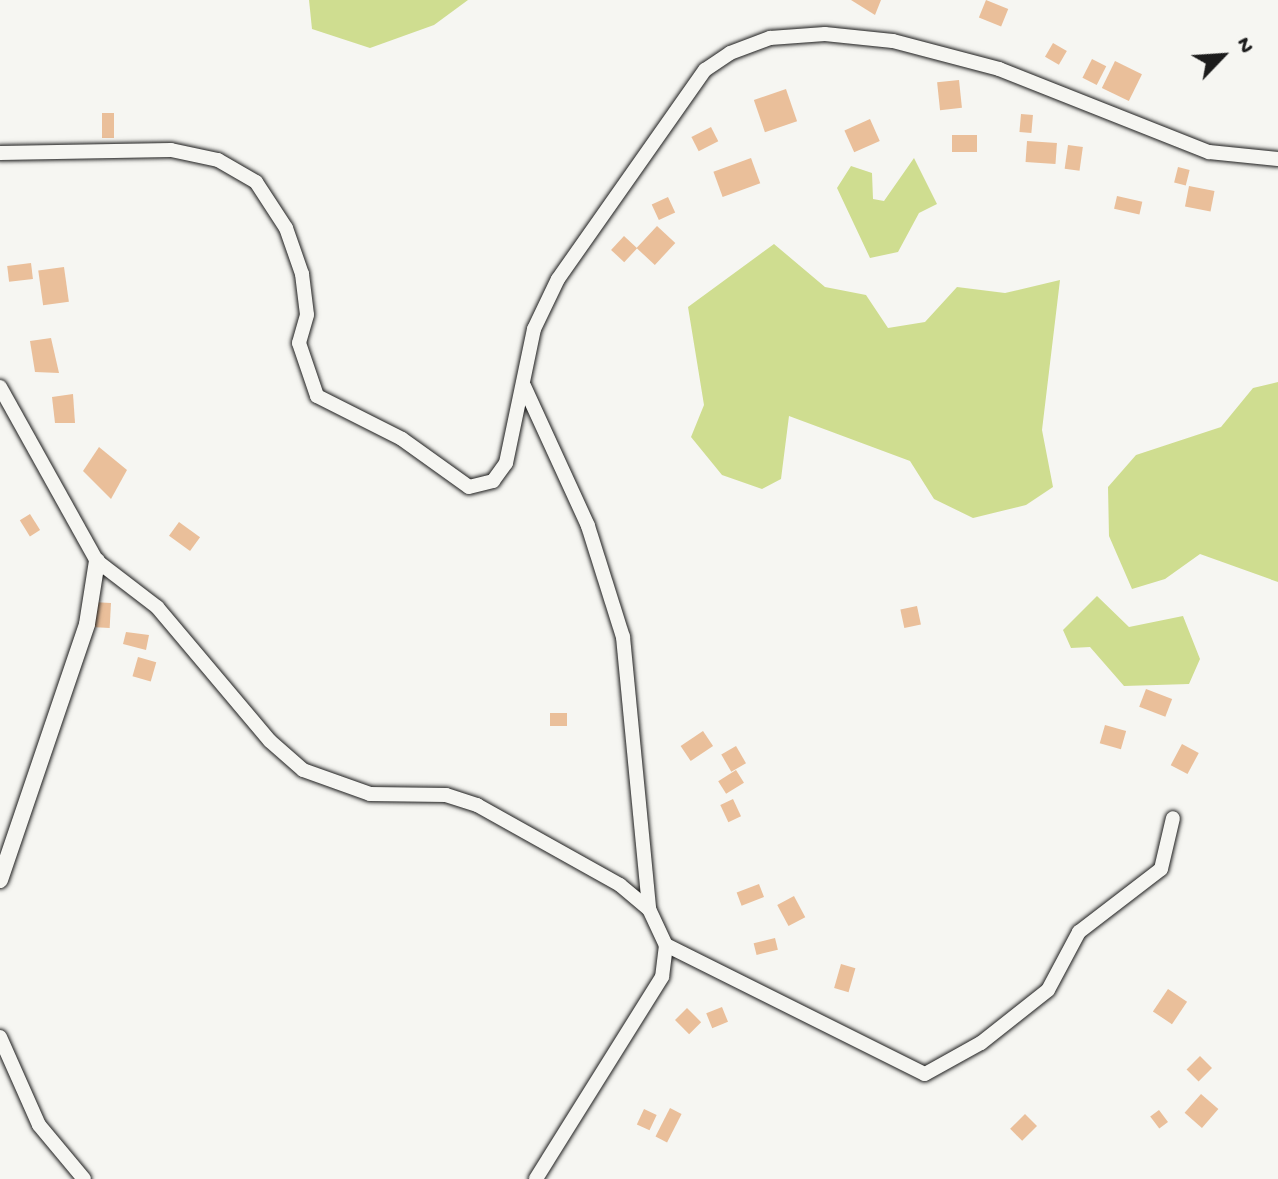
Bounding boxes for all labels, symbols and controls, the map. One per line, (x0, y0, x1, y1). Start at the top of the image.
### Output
north arrow (1182, 16, 1262, 96)
text: N (1229, 34, 1259, 58)

